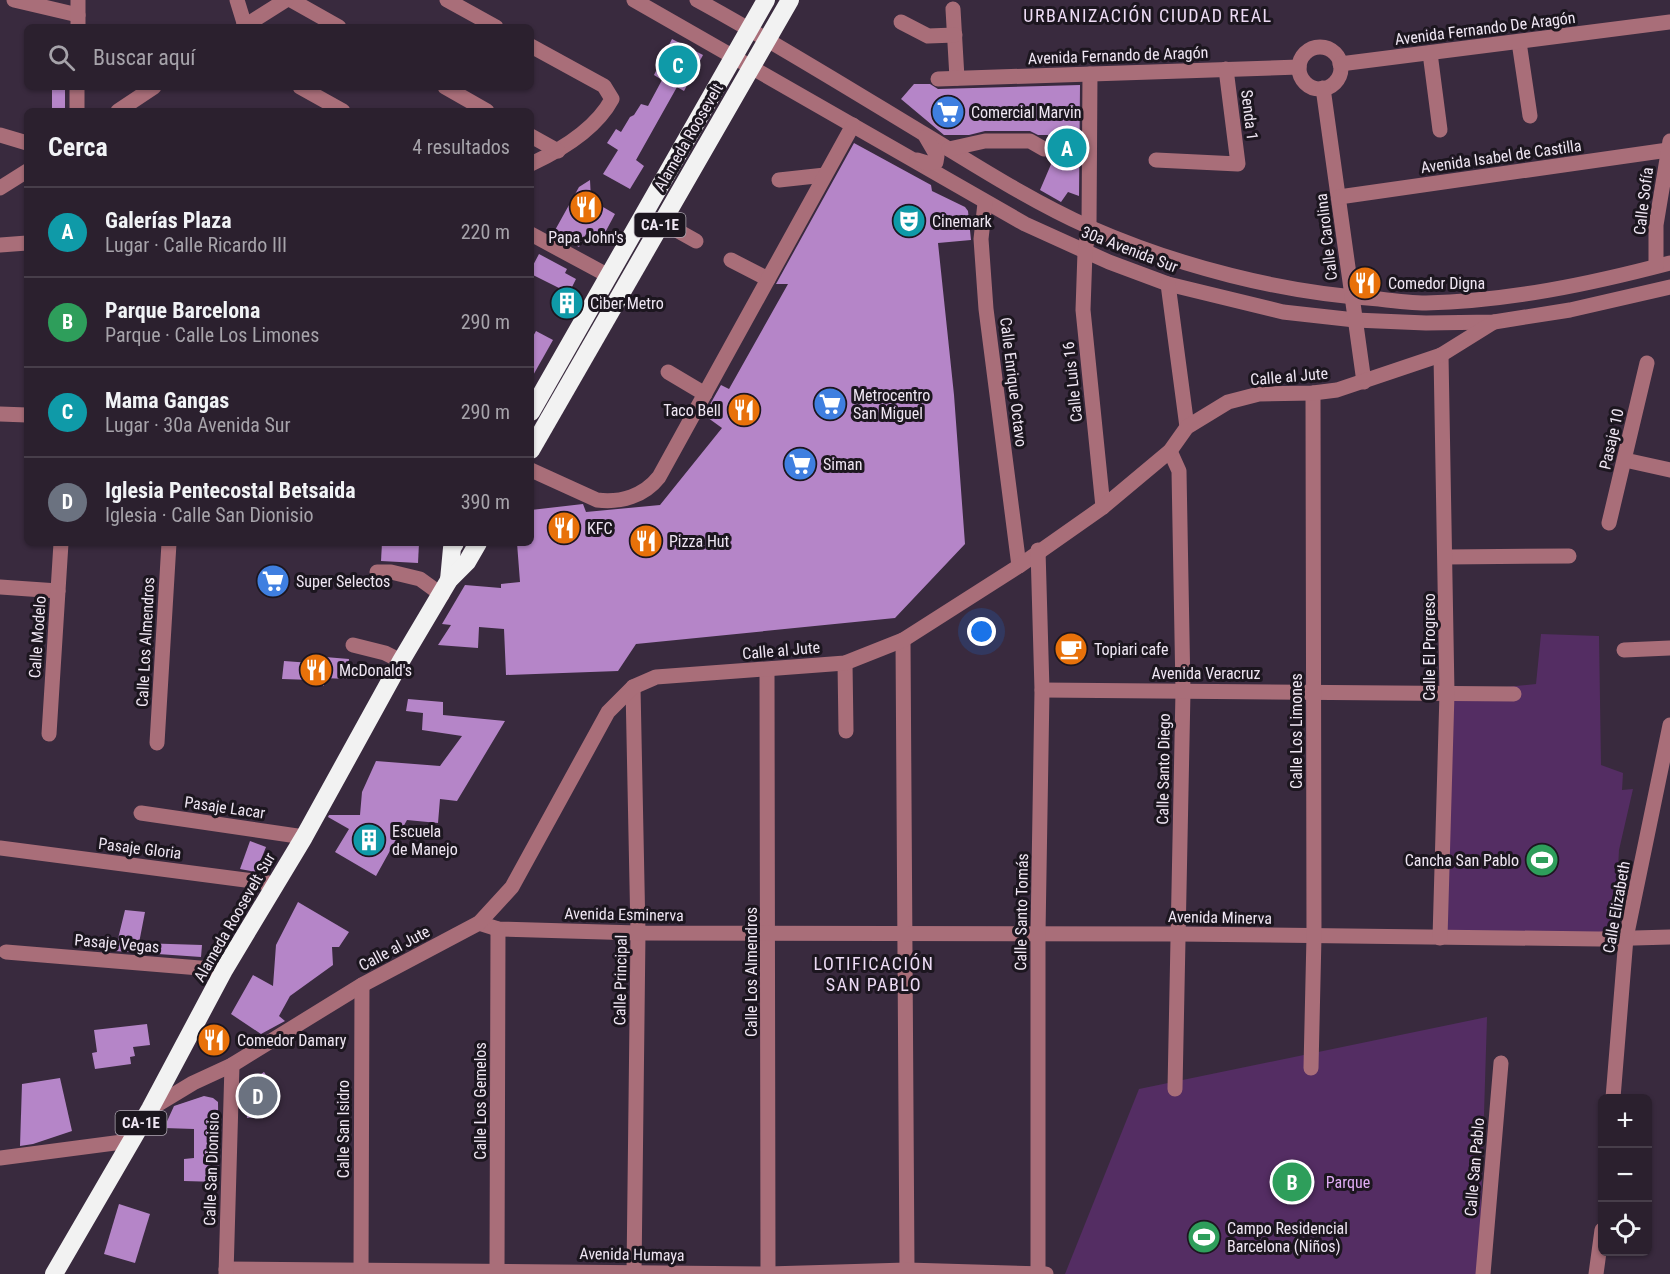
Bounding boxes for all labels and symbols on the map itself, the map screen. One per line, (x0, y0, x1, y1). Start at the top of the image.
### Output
district label: URBANIZACIÓN CIUDAD REAL (1023, 5, 1273, 26)
street label: Avenida Fernando De Aragón (1394, 8, 1577, 49)
pin: C (658, 42, 698, 88)
street label: Avenida Fernando de Aragón (1027, 43, 1209, 68)
street label: Alameda Roosevelt (650, 80, 727, 195)
street label: Senda 1 (1237, 89, 1262, 141)
supermarket icon: Comercial Marvin (930, 94, 966, 130)
place label: Comercial Marvin (971, 103, 1081, 122)
pin: A (1048, 126, 1086, 170)
street label: Avenida Isabel de Castilla (1420, 136, 1583, 177)
street label: Calle Sofía (1630, 166, 1657, 236)
restaurant icon: Papa John's (568, 189, 604, 225)
street label: Calle Carolina (1312, 192, 1341, 282)
theatre icon: Cinemark (891, 203, 927, 239)
place label: Cinemark (932, 212, 993, 231)
road number: CA-1E (634, 213, 686, 237)
street label: 30a Avenida Sur (1079, 222, 1181, 277)
place label: Papa John's (548, 228, 624, 247)
restaurant icon: Comedor Digna (1347, 265, 1383, 301)
place label: Comedor Digna (1388, 274, 1485, 293)
building icon: Ciber Metro (549, 285, 585, 321)
place label: Ciber Metro (590, 294, 664, 313)
street label: Calle Enrique Octavo (996, 316, 1031, 448)
street label: Calle Luis 16 (1059, 341, 1086, 423)
street label: Calle al Jute (1249, 364, 1329, 389)
supermarket icon: Metrocentro San Miguel (812, 386, 848, 422)
place label: Metrocentro San Miguel (853, 386, 930, 423)
restaurant icon: Taco Bell (726, 392, 762, 428)
place label: Taco Bell (663, 401, 721, 420)
street label: Pasaje 10 (1595, 407, 1628, 471)
supermarket icon: Siman (782, 446, 818, 482)
place label: Siman (823, 455, 862, 474)
restaurant icon: KFC (546, 510, 582, 546)
place label: KFC (587, 519, 613, 538)
restaurant icon: Pizza Hut (628, 523, 664, 559)
place label: Pizza Hut (669, 532, 730, 551)
supermarket icon: Super Selectos (255, 563, 291, 599)
place label: Super Selectos (296, 572, 390, 591)
street label: Calle Los Almendros (133, 577, 158, 707)
street label: Calle El Progreso (1420, 593, 1439, 701)
street label: Calle Modelo (25, 595, 50, 679)
your location (967, 617, 996, 646)
cafe icon: Topiari cafe (1053, 631, 1089, 667)
street label: Calle al Jute (741, 638, 821, 663)
place label: Topiari cafe (1094, 640, 1168, 659)
restaurant icon: McDonald's (298, 652, 334, 688)
place label: McDonald's (339, 661, 412, 680)
street label: Avenida Veracruz (1151, 664, 1261, 683)
street label: Calle Los Limones (1287, 673, 1306, 789)
street label: Calle Santo Diego (1153, 713, 1174, 825)
street label: Pasaje Lacar (183, 792, 267, 823)
building icon: Escuela de Manejo (351, 822, 387, 858)
place label: Escuela de Manejo (392, 822, 458, 859)
street label: Pasaje Gloria (97, 834, 183, 863)
sports icon: Cancha San Pablo (1524, 842, 1560, 878)
street label: Alameda Roosevelt Sur (190, 849, 279, 985)
place label: Cancha San Pablo (1405, 851, 1519, 870)
street label: Calle Santo Tomás (1011, 853, 1032, 971)
street label: Calle Elizabeth (1599, 860, 1634, 955)
street label: Avenida Esminerva (564, 904, 684, 925)
street label: Calle Los Almendros (742, 907, 761, 1037)
street label: Avenida Minerva (1168, 907, 1272, 928)
street label: Calle al Jute (355, 922, 433, 975)
street label: Pasaje Vegas (74, 930, 160, 957)
street label: Calle Principal (610, 934, 631, 1026)
district label: LOTIFICACIÓN SAN PABLO (814, 953, 934, 995)
restaurant icon: Comedor Damary (196, 1022, 232, 1058)
place label: Comedor Damary (237, 1031, 347, 1050)
street label: Calle Los Gemelos (471, 1042, 490, 1160)
pin: D (238, 1074, 278, 1118)
street label: Calle San Isidro (334, 1080, 353, 1178)
road number: CA-1E (116, 1111, 166, 1135)
street label: Calle San Dionisio (200, 1112, 223, 1226)
street label: Calle San Pablo (1461, 1117, 1488, 1217)
pin: B (1272, 1160, 1312, 1204)
park label: Parque (1326, 1173, 1370, 1192)
sports icon: Campo Residencial Barcelona (Niños) (1186, 1219, 1222, 1255)
place label: Campo Residencial Barcelona (Niños) (1227, 1219, 1348, 1256)
street label: Avenida Humaya (579, 1244, 685, 1265)

